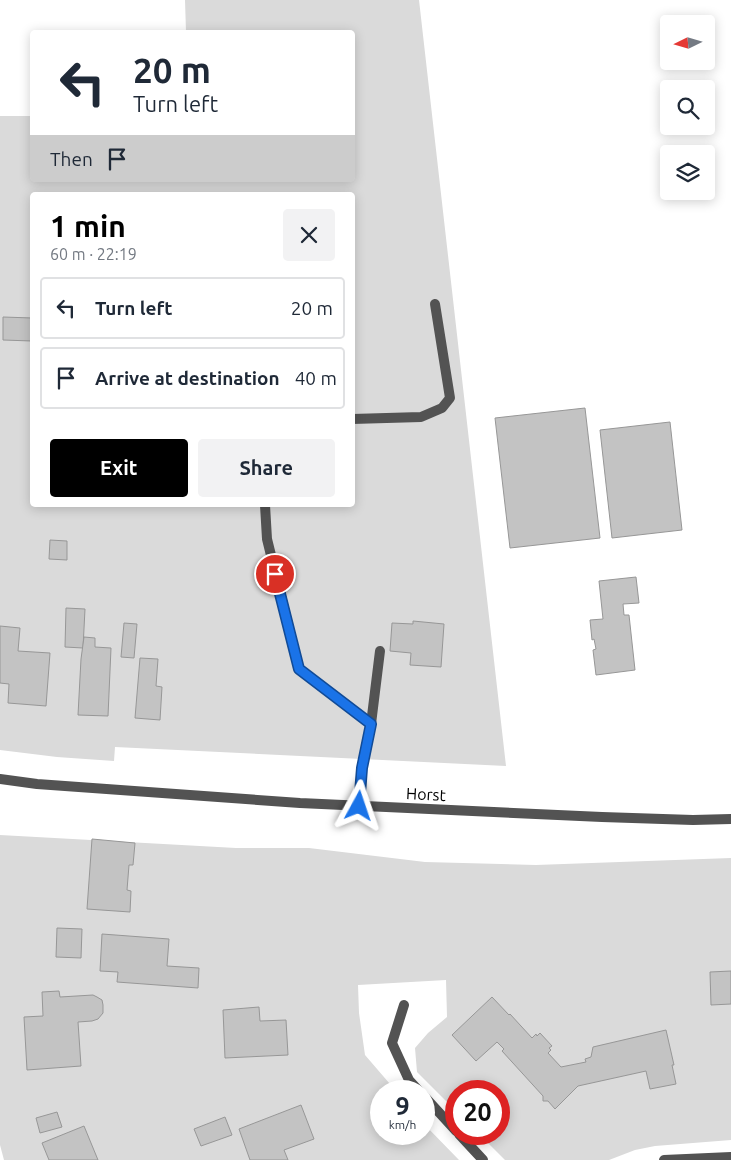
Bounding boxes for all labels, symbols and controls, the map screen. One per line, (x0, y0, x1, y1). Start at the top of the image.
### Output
north arrow (660, 15, 715, 70)
map controls (660, 15, 715, 200)
icon: left (50, 50, 115, 115)
text: 20 m (133, 50, 211, 90)
button: search (660, 80, 715, 135)
text: Turn left (133, 91, 218, 116)
icon: arrive (103, 145, 131, 173)
button: layers (660, 145, 715, 200)
text: Then (50, 148, 93, 170)
text: 1 min (50, 209, 126, 243)
button: close (283, 209, 335, 261)
text: 60 m · 22:19 (50, 245, 137, 263)
icon: left (52, 294, 80, 322)
text: Turn left (95, 297, 173, 319)
text: 20 m (291, 297, 333, 319)
icon: arrive (52, 364, 80, 392)
text: Arrive at destination (95, 367, 280, 389)
text: 40 m (295, 367, 337, 389)
button: Exit (50, 439, 188, 497)
button: Share (198, 439, 335, 497)
pin (254, 553, 296, 595)
icon: arrive (261, 560, 289, 588)
position arrow (332, 779, 384, 831)
street label: Horst (406, 784, 447, 804)
speed limit sign: 20 (445, 1080, 510, 1145)
text: 9 (395, 1092, 410, 1120)
text: km/h (389, 1118, 416, 1131)

